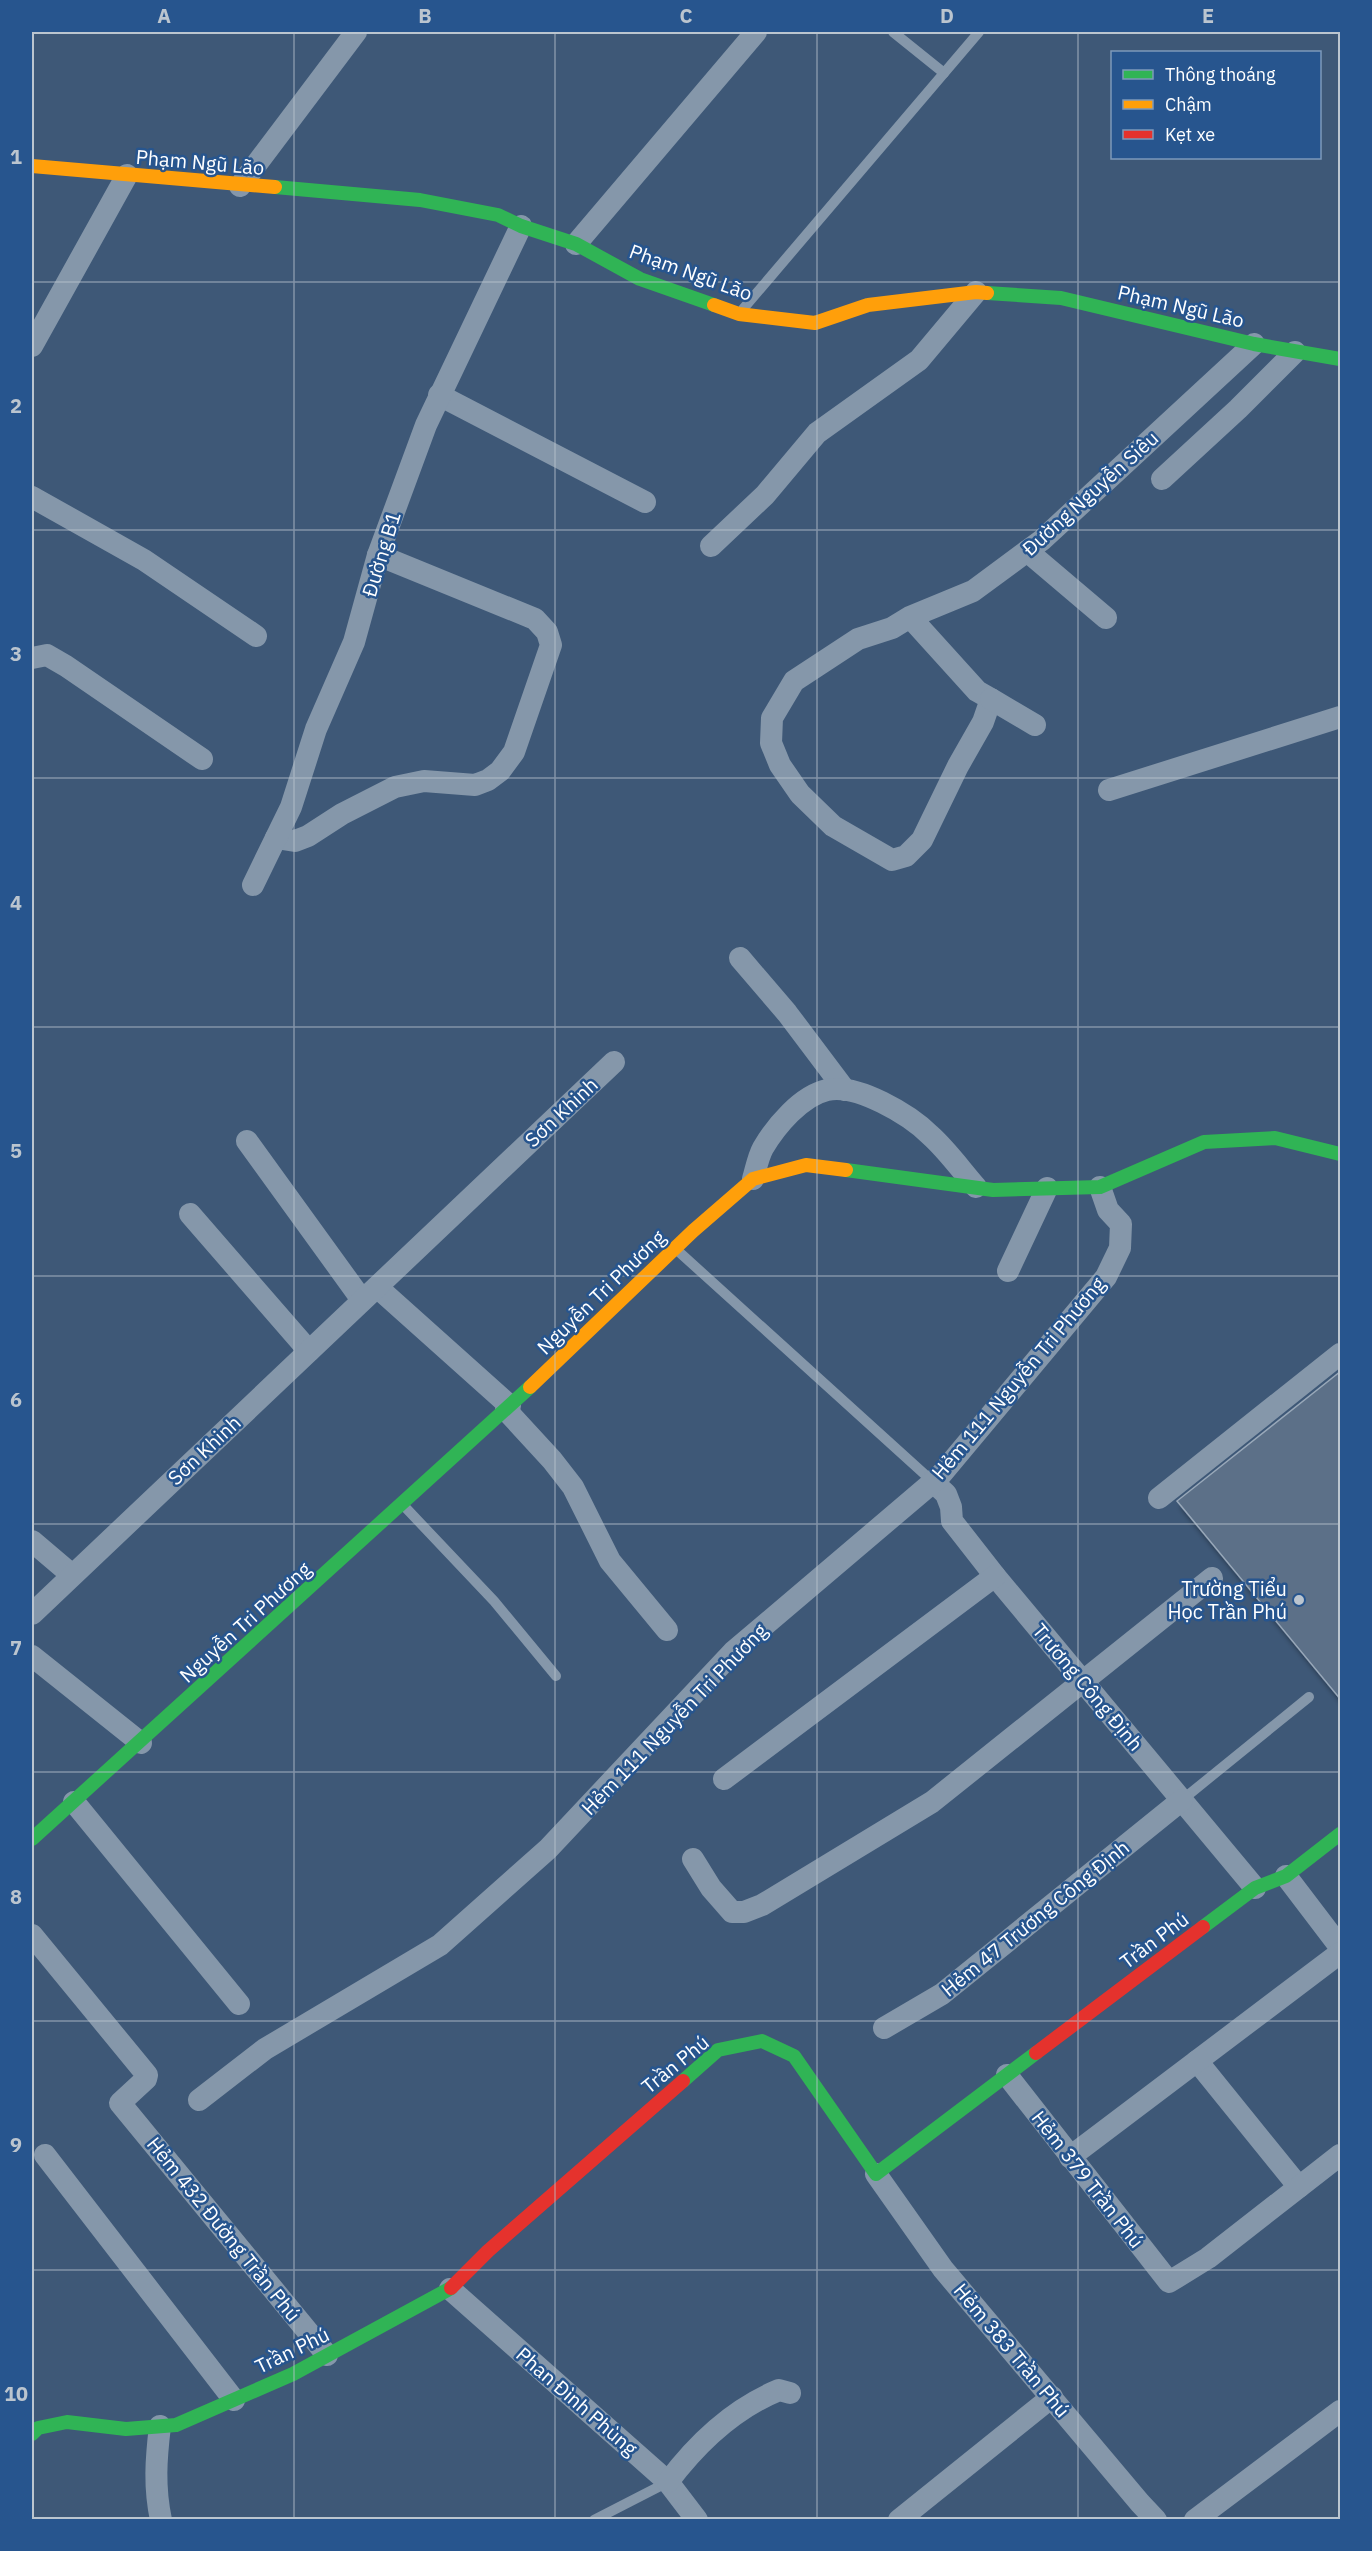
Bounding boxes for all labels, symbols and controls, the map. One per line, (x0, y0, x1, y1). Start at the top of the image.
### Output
text: A (157, 2, 171, 29)
text: B (418, 2, 432, 29)
text: C (679, 2, 693, 29)
text: D (940, 2, 954, 29)
text: E (1202, 2, 1214, 29)
legend (1111, 51, 1321, 159)
text: Thông thoáng (1165, 63, 1276, 86)
text: Chậm (1165, 93, 1212, 116)
text: Kẹt xe (1165, 123, 1215, 146)
text: 1 (10, 143, 22, 170)
street label: Phạm Ngũ Lão (135, 143, 265, 181)
street label: Phạm Ngũ Lão (626, 237, 756, 307)
street label: Phạm Ngũ Lão (1115, 278, 1247, 334)
text: 2 (10, 392, 22, 419)
street label: Đường Nguyễn Siêu (1016, 425, 1164, 561)
street label: Đường B1 (355, 508, 407, 600)
text: 3 (10, 640, 22, 667)
text: 4 (10, 889, 22, 916)
street label: Sơn Khinh (519, 1071, 603, 1153)
text: 5 (10, 1137, 22, 1164)
street label: Nguyễn Tri Phương (531, 1223, 671, 1360)
street label: Hẻm 111 Nguyễn Tri Phương (925, 1271, 1111, 1485)
text: 6 (10, 1386, 22, 1413)
street label: Sơn Khinh (162, 1409, 246, 1491)
street label: Nguyễn Tri Phương (173, 1555, 317, 1688)
place label: Trường Tiểu Học Trần Phú (1167, 1575, 1287, 1625)
marker: Trường Tiểu Học Trần Phú (1292, 1593, 1306, 1607)
street label: Hẻm 111 Nguyễn Tri Phương (575, 1617, 773, 1821)
street label: Trương Công Định (1027, 1618, 1149, 1756)
text: 7 (10, 1634, 22, 1661)
street label: Hẻm 47 Trương Công Định (935, 1834, 1135, 2002)
text: 8 (10, 1883, 22, 1910)
street label: Trần Phú (1114, 1905, 1194, 1975)
street label: Trần Phú (636, 2029, 714, 2099)
street label: Hẻm 379 Trần Phú (1026, 2105, 1150, 2253)
text: 9 (10, 2131, 22, 2158)
street label: Hẻm 432 Đường Trần Phú (141, 2131, 307, 2327)
street label: Hẻm 383 Trần Phú (948, 2277, 1076, 2423)
street label: Trần Phú (250, 2320, 334, 2380)
street label: Phan Đình Phùng (510, 2341, 644, 2462)
text: 10 (4, 2380, 28, 2407)

